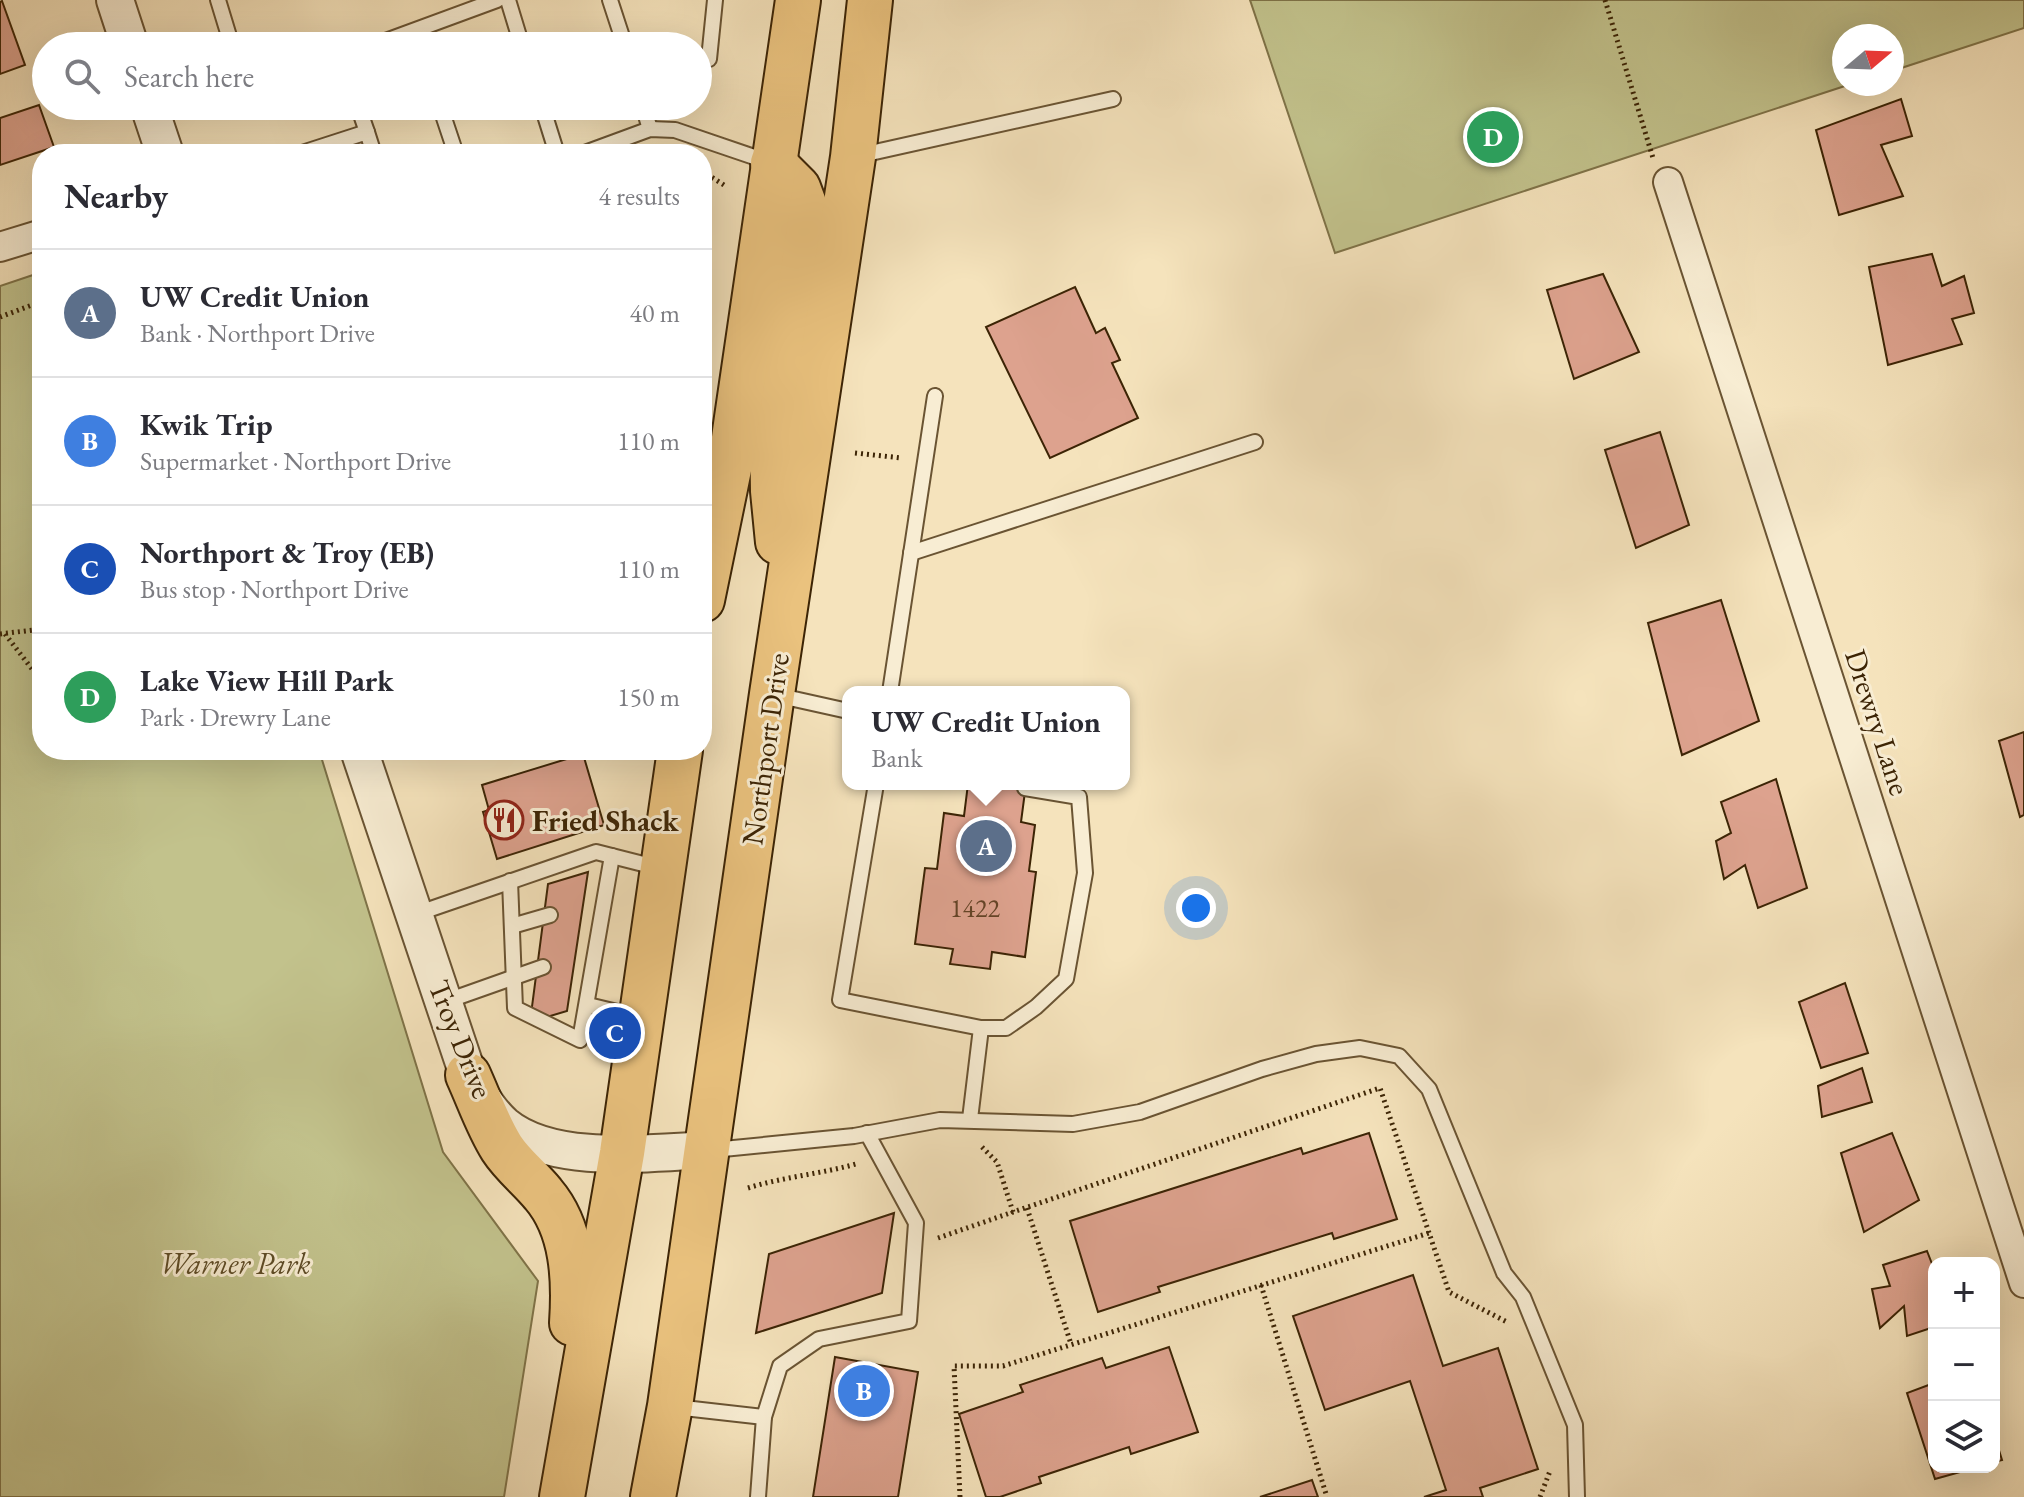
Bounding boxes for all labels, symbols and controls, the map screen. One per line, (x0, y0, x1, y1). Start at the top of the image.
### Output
north arrow (1832, 24, 1904, 96)
search box (32, 32, 712, 120)
icon: search (60, 54, 104, 98)
text: Search here (124, 57, 254, 96)
pin: D (1467, 107, 1519, 167)
text: Nearby (64, 174, 168, 218)
text: 4 results (599, 179, 680, 213)
text: UW Credit Union (140, 277, 370, 316)
text: A (81, 296, 99, 330)
text: 40 m (630, 296, 680, 330)
text: Bank · Northport Drive (140, 316, 375, 350)
text: Kwik Trip (140, 405, 272, 444)
text: B (82, 424, 98, 458)
text: 110 m (617, 424, 680, 458)
text: Supermarket · Northport Drive (140, 444, 451, 478)
text: Northport & Troy (EB) (140, 533, 434, 572)
text: C (81, 552, 99, 586)
text: 110 m (617, 552, 680, 586)
text: Bus stop · Northport Drive (140, 572, 409, 606)
street label: Drewry Lane (1836, 644, 1920, 800)
street label: Northport Drive (732, 651, 798, 847)
text: Lake View Hill Park (140, 661, 394, 700)
text: D (80, 680, 100, 714)
text: 150 m (617, 680, 680, 714)
popup (842, 686, 1130, 790)
text: Park · Drewry Lane (140, 700, 331, 734)
text: UW Credit Union (871, 702, 1101, 741)
text: Bank (871, 741, 923, 775)
restaurant icon: Fried Shack (483, 799, 525, 841)
place label: Fried Shack (532, 801, 679, 840)
pin: A (960, 816, 1012, 876)
your location (1176, 888, 1216, 928)
house number: 1422 (950, 891, 1000, 925)
street label: Troy Drive (420, 974, 502, 1104)
pin: C (589, 1003, 641, 1063)
park label: Warner Park (159, 1244, 311, 1283)
map controls (1928, 1257, 2000, 1473)
button: + (1928, 1257, 2000, 1329)
button: − (1928, 1329, 2000, 1401)
pin: B (838, 1361, 890, 1421)
button: layers (1928, 1401, 2000, 1473)

